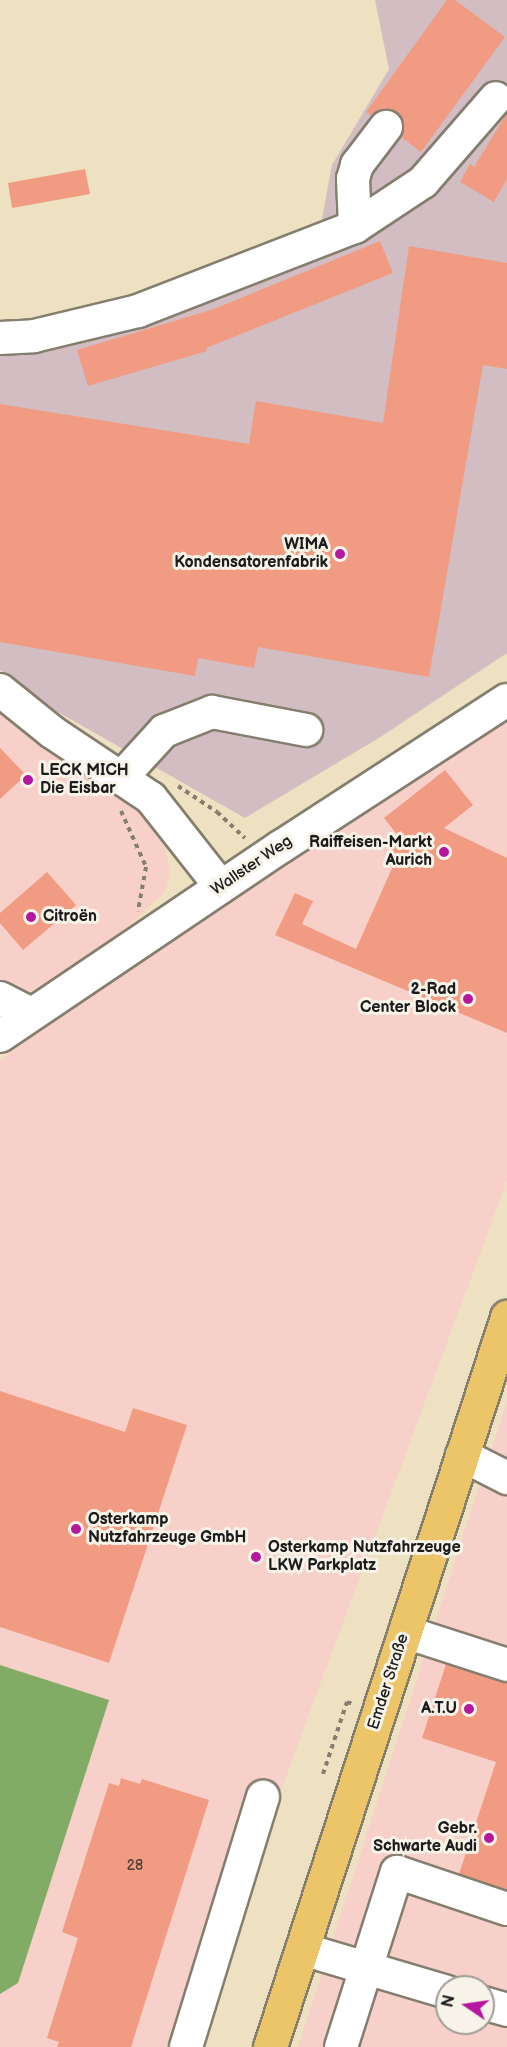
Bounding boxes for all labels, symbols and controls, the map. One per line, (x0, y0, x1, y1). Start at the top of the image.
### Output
place label: WIMA Kondensatorenfabrik (174, 535, 328, 573)
marker: WIMA Kondensatorenfabrik (333, 547, 347, 561)
place label: LECK MICH Die Eisbar (40, 761, 129, 799)
marker: LECK MICH Die Eisbar (21, 773, 35, 787)
street label: Wallster Weg (208, 832, 296, 900)
place label: Raiffeisen-Markt Aurich (309, 833, 432, 871)
marker: Raiffeisen-Markt Aurich (437, 845, 451, 859)
place label: Citroën (43, 907, 97, 927)
marker: Citroën (24, 910, 38, 924)
place label: 2-Rad Center Block (360, 980, 456, 1018)
marker: 2-Rad Center Block (461, 992, 475, 1006)
place label: Osterkamp Nutzfahrzeuge GmbH (88, 1510, 246, 1548)
marker: Osterkamp Nutzfahrzeuge GmbH (69, 1522, 83, 1536)
place label: Osterkamp Nutzfahrzeuge LKW Parkplatz (268, 1538, 461, 1576)
marker: Osterkamp Nutzfahrzeuge LKW Parkplatz (249, 1550, 263, 1564)
street label: Emder Straße (364, 1631, 414, 1733)
place label: A.T.U (421, 1699, 457, 1719)
marker: A.T.U (462, 1702, 476, 1716)
place label: Gebr. Schwarte Audi (373, 1819, 477, 1857)
marker: Gebr. Schwarte Audi (482, 1831, 496, 1845)
house number: 28 (127, 1858, 143, 1874)
north arrow (435, 1975, 495, 2035)
text: N (438, 1993, 460, 2009)

